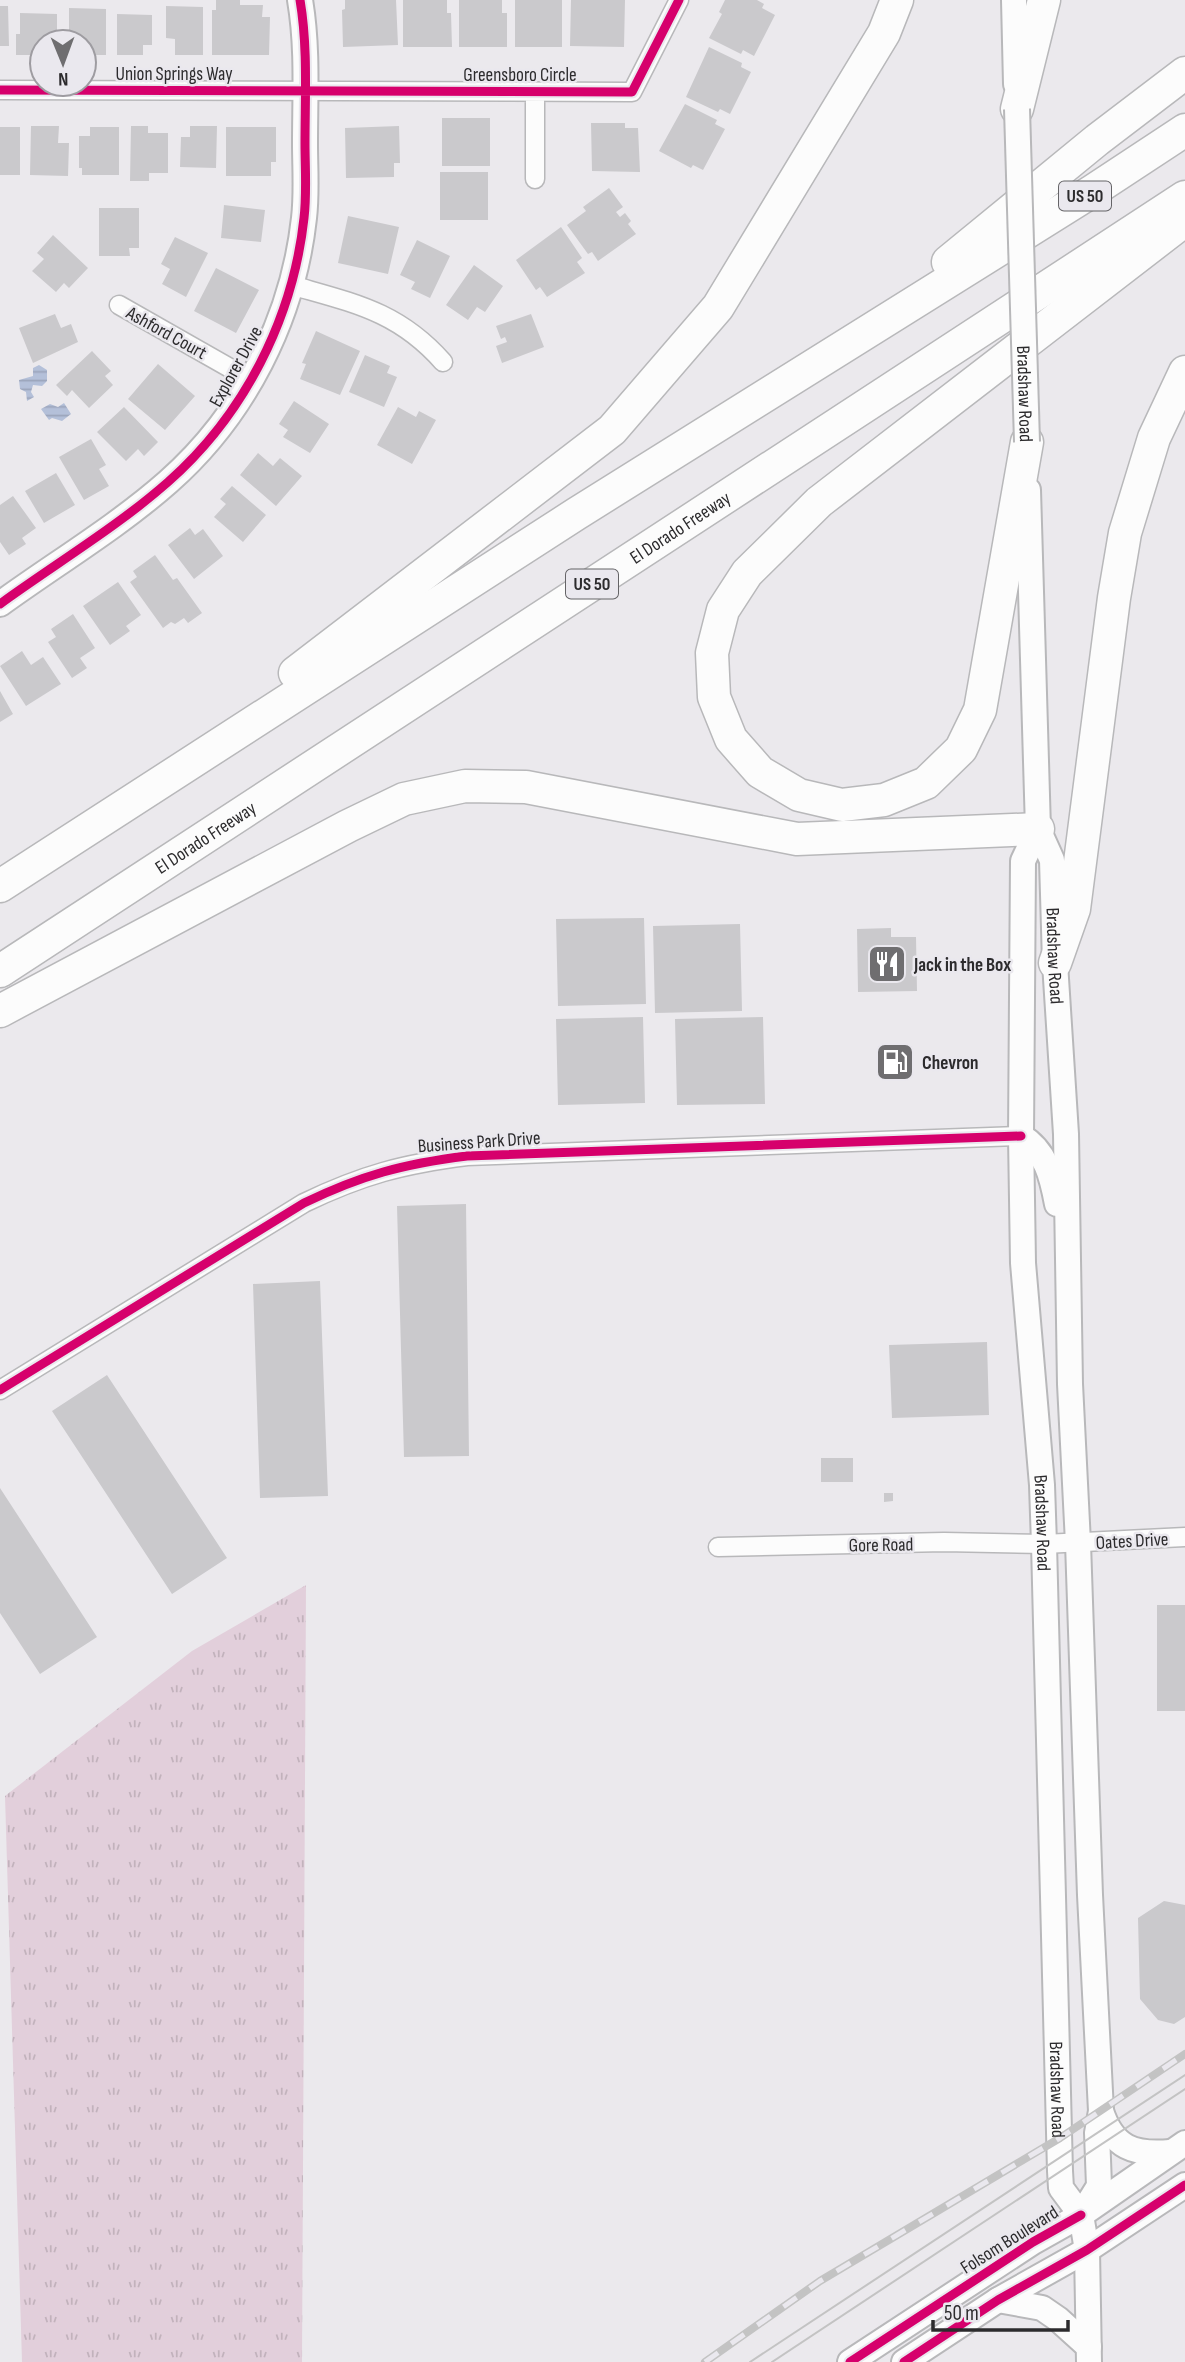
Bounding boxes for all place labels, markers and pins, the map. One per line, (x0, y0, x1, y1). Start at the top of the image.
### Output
restaurant icon: Jack in the Box (866, 943, 908, 985)
place label: Jack in the Box (913, 954, 1011, 977)
fuel station icon: Chevron (874, 1041, 916, 1083)
place label: Chevron (922, 1052, 979, 1075)

